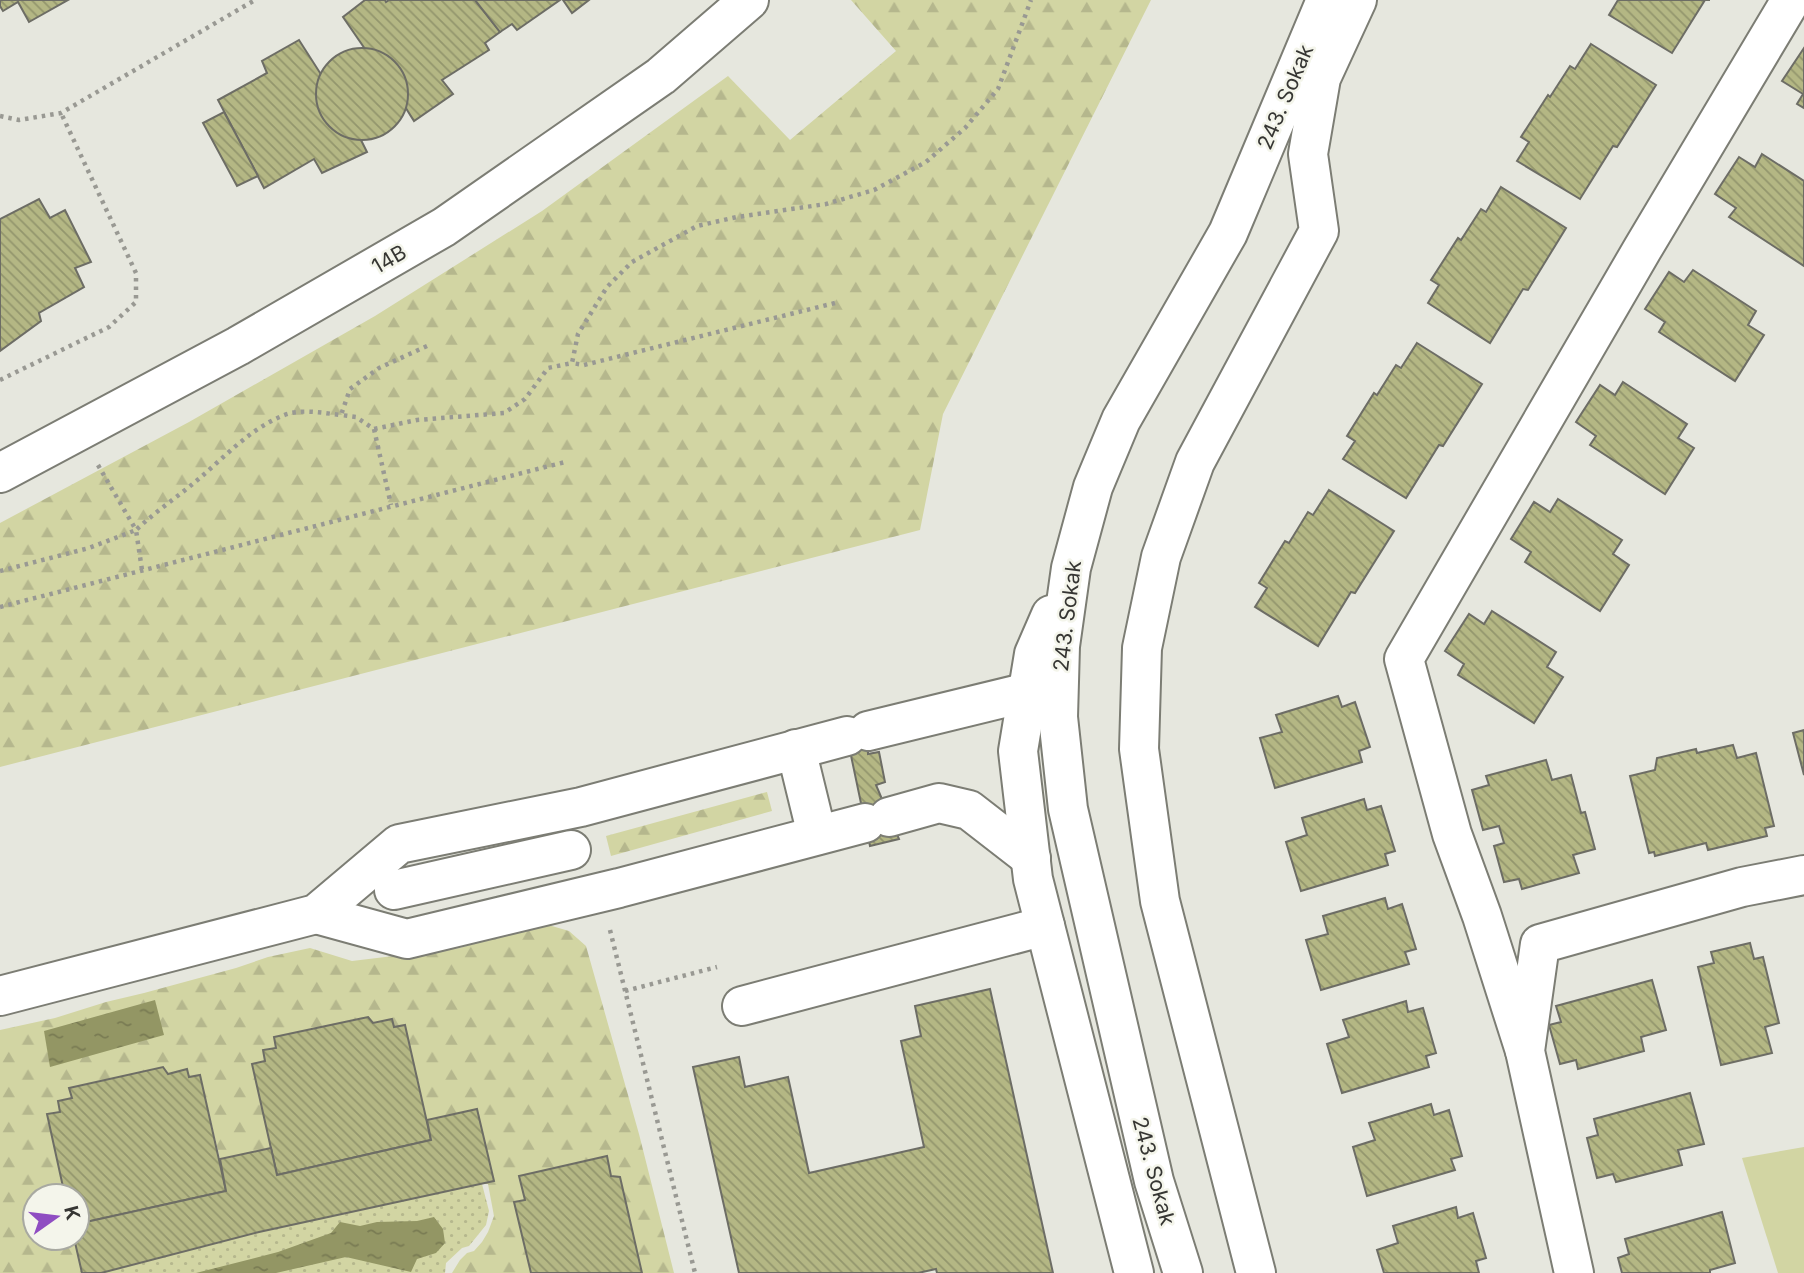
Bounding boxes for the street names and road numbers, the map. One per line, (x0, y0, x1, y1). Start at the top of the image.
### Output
street label: 243. Sokak (1252, 40, 1318, 153)
street label: 14B (367, 239, 411, 279)
street label: 243. Sokak (1048, 559, 1086, 673)
street label: 243. Sokak (1128, 1114, 1181, 1228)

